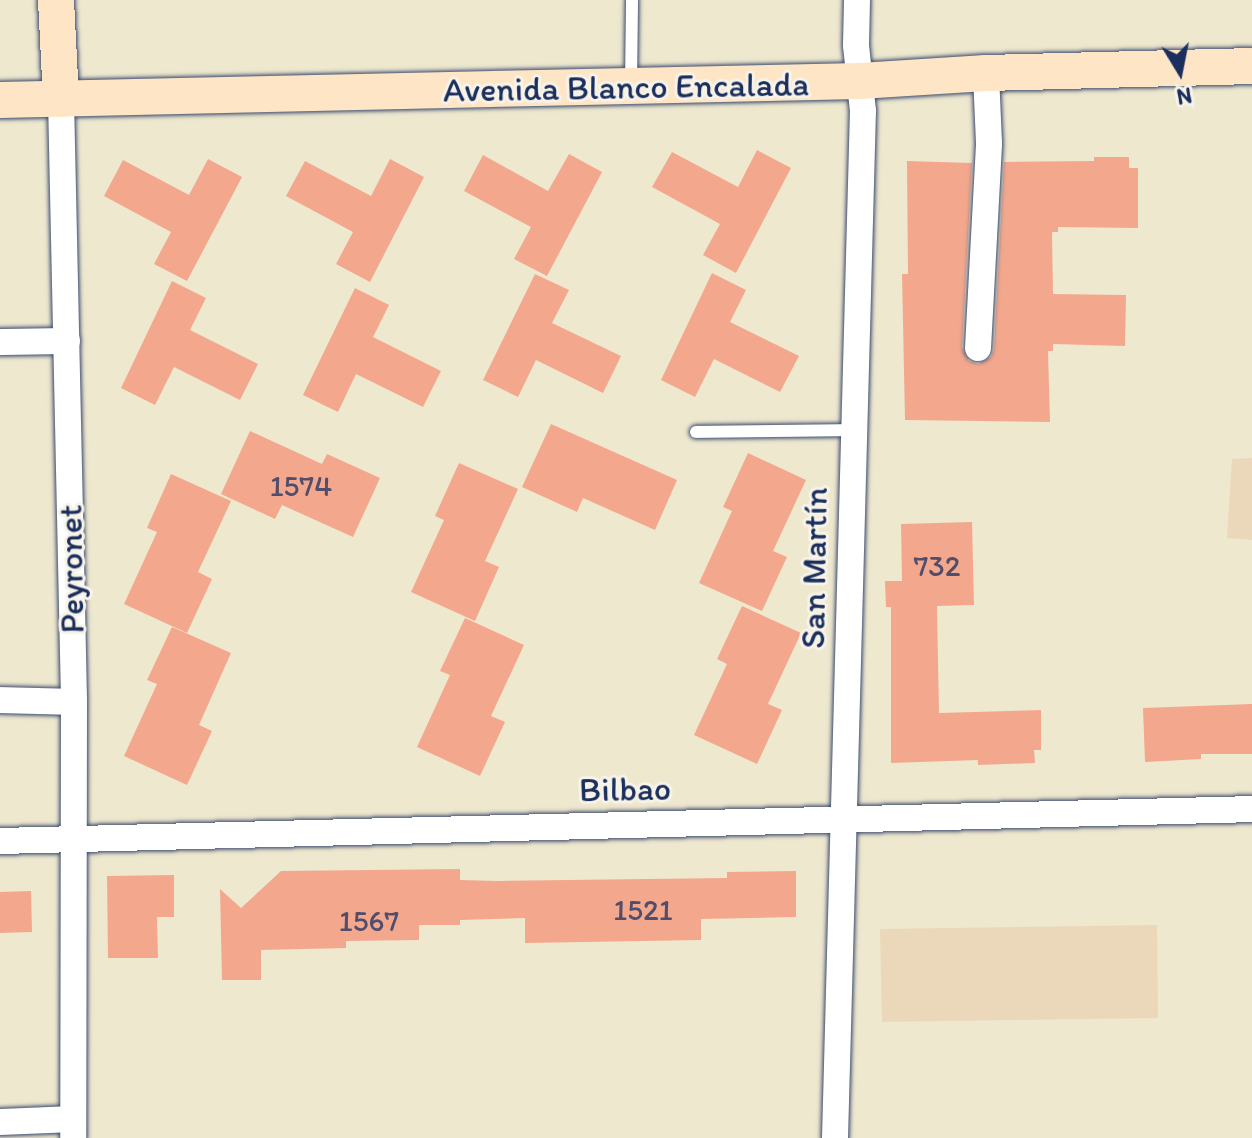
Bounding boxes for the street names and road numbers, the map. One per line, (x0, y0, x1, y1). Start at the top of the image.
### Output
street label: Avenida Blanco Encalada (443, 63, 809, 111)
street label: San Martín (792, 486, 836, 650)
street label: Peyronet (49, 504, 93, 634)
street label: Bilbao (579, 768, 671, 810)

